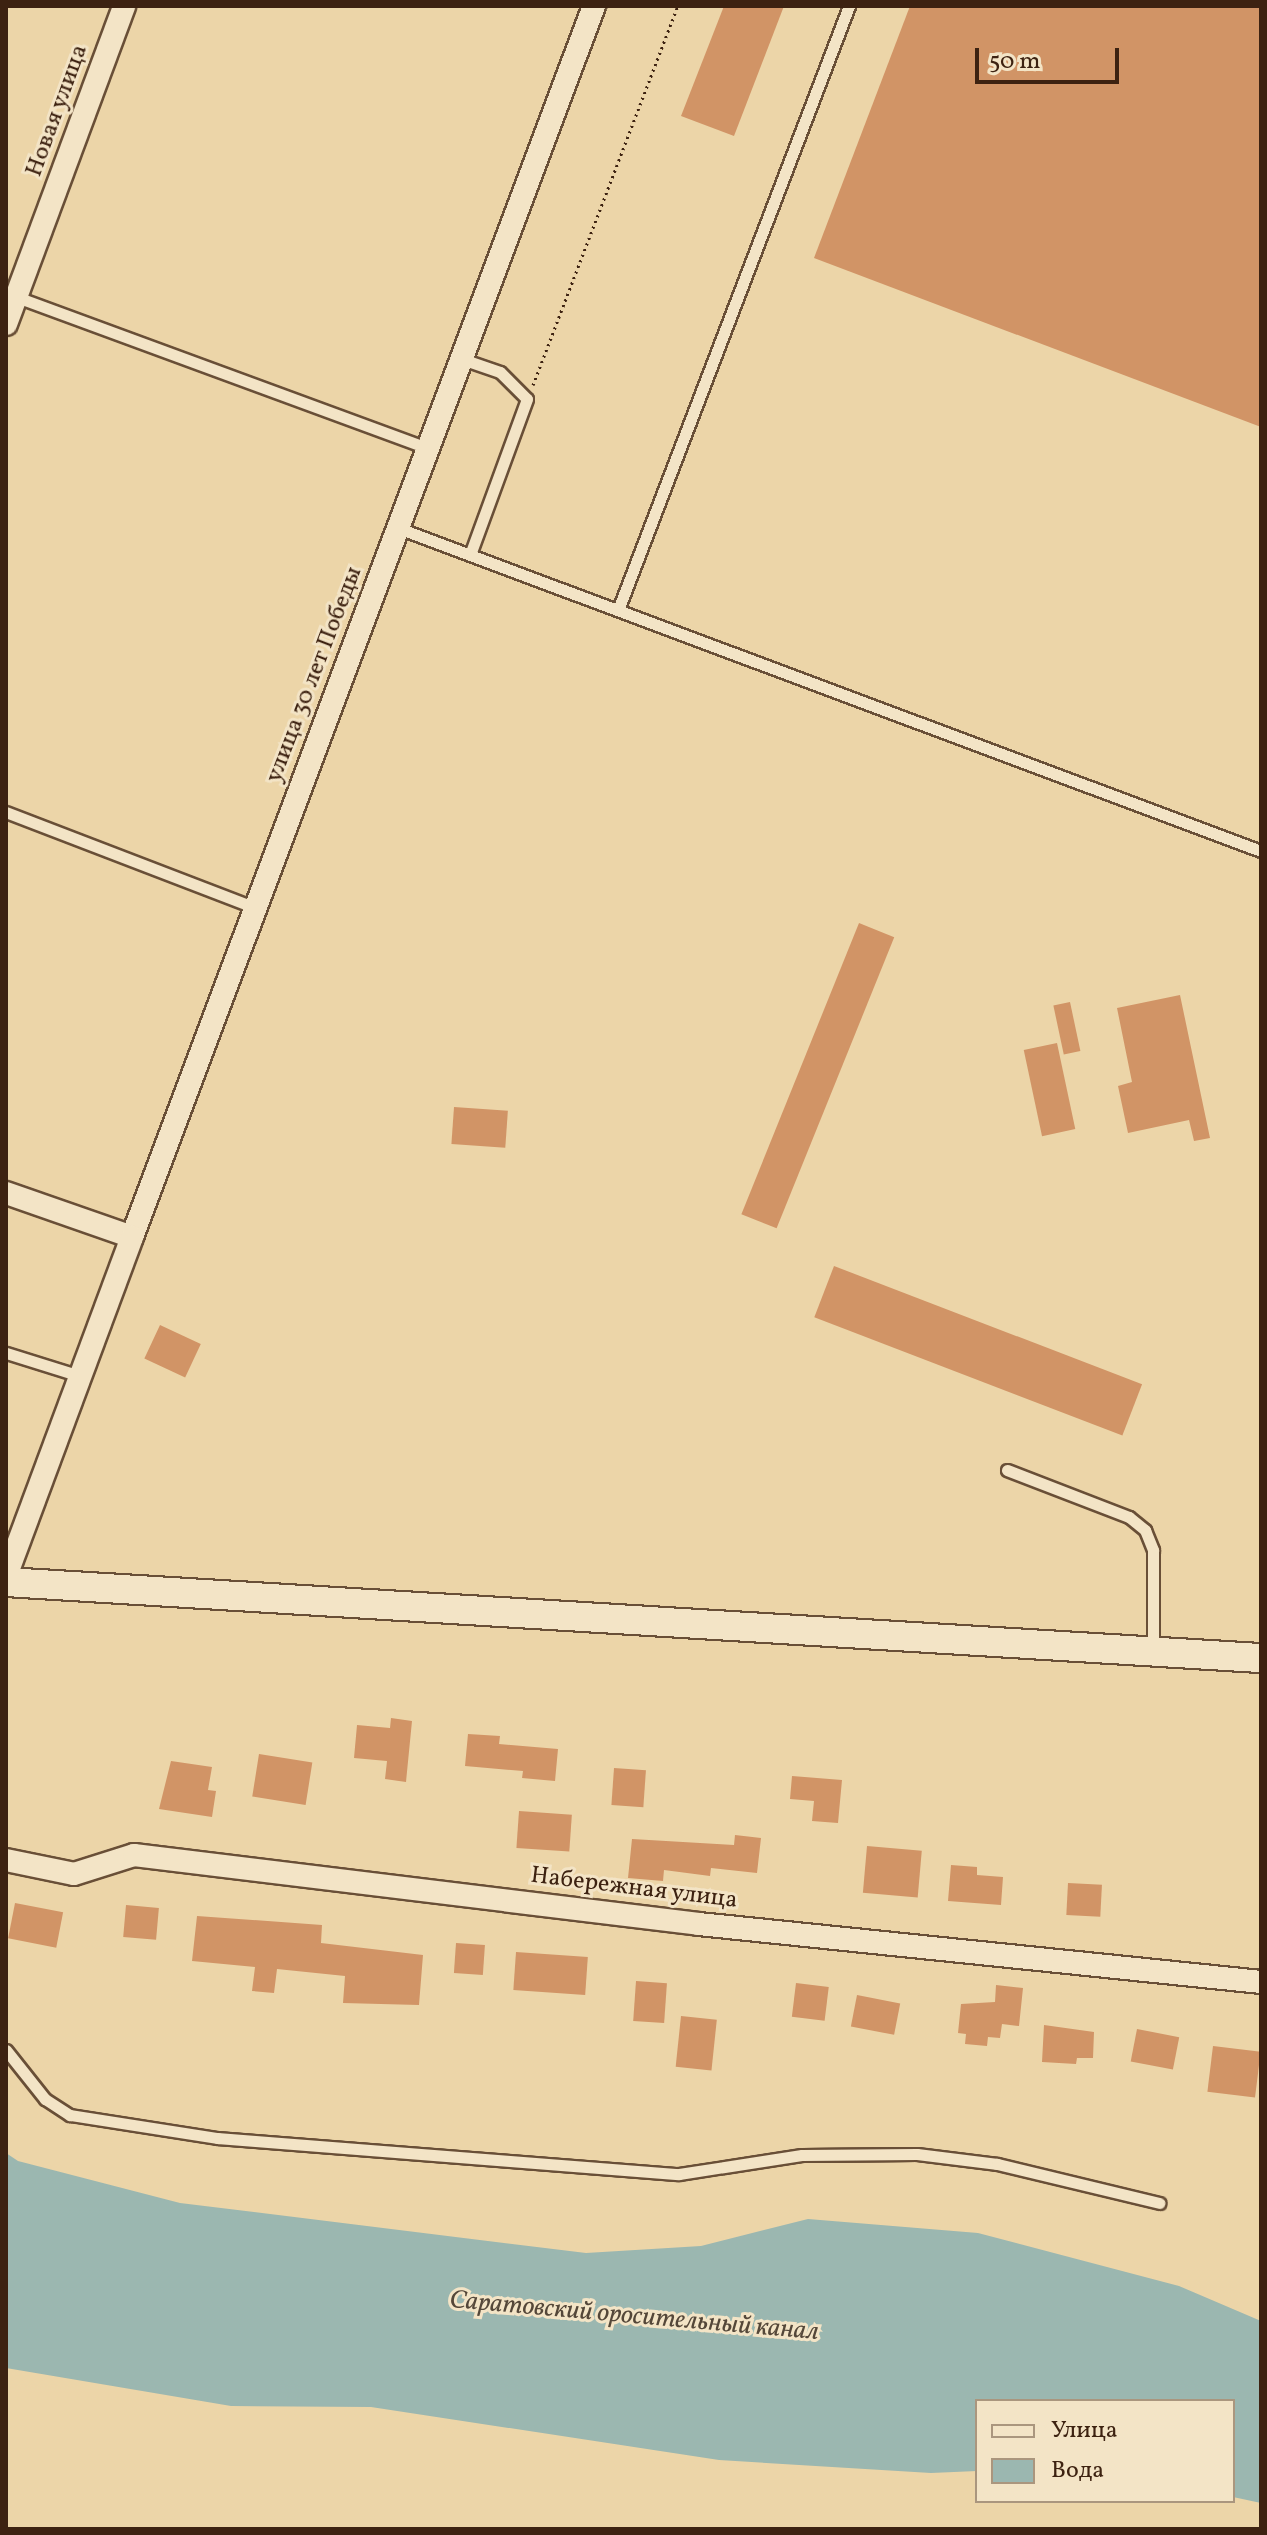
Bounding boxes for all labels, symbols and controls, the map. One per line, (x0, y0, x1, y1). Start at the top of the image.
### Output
scale bar (979, 32, 1123, 82)
street label: Новая улица (21, 41, 95, 181)
text: 50 m (989, 45, 1041, 79)
street label: улица 30 лет Победы (261, 563, 369, 787)
street label: Набережная улица (529, 1862, 739, 1916)
water label: Саратовский оросительный канал (448, 2285, 820, 2349)
legend (975, 2399, 1235, 2503)
text: Улица (1051, 2414, 1118, 2448)
text: Вода (1051, 2454, 1104, 2488)

